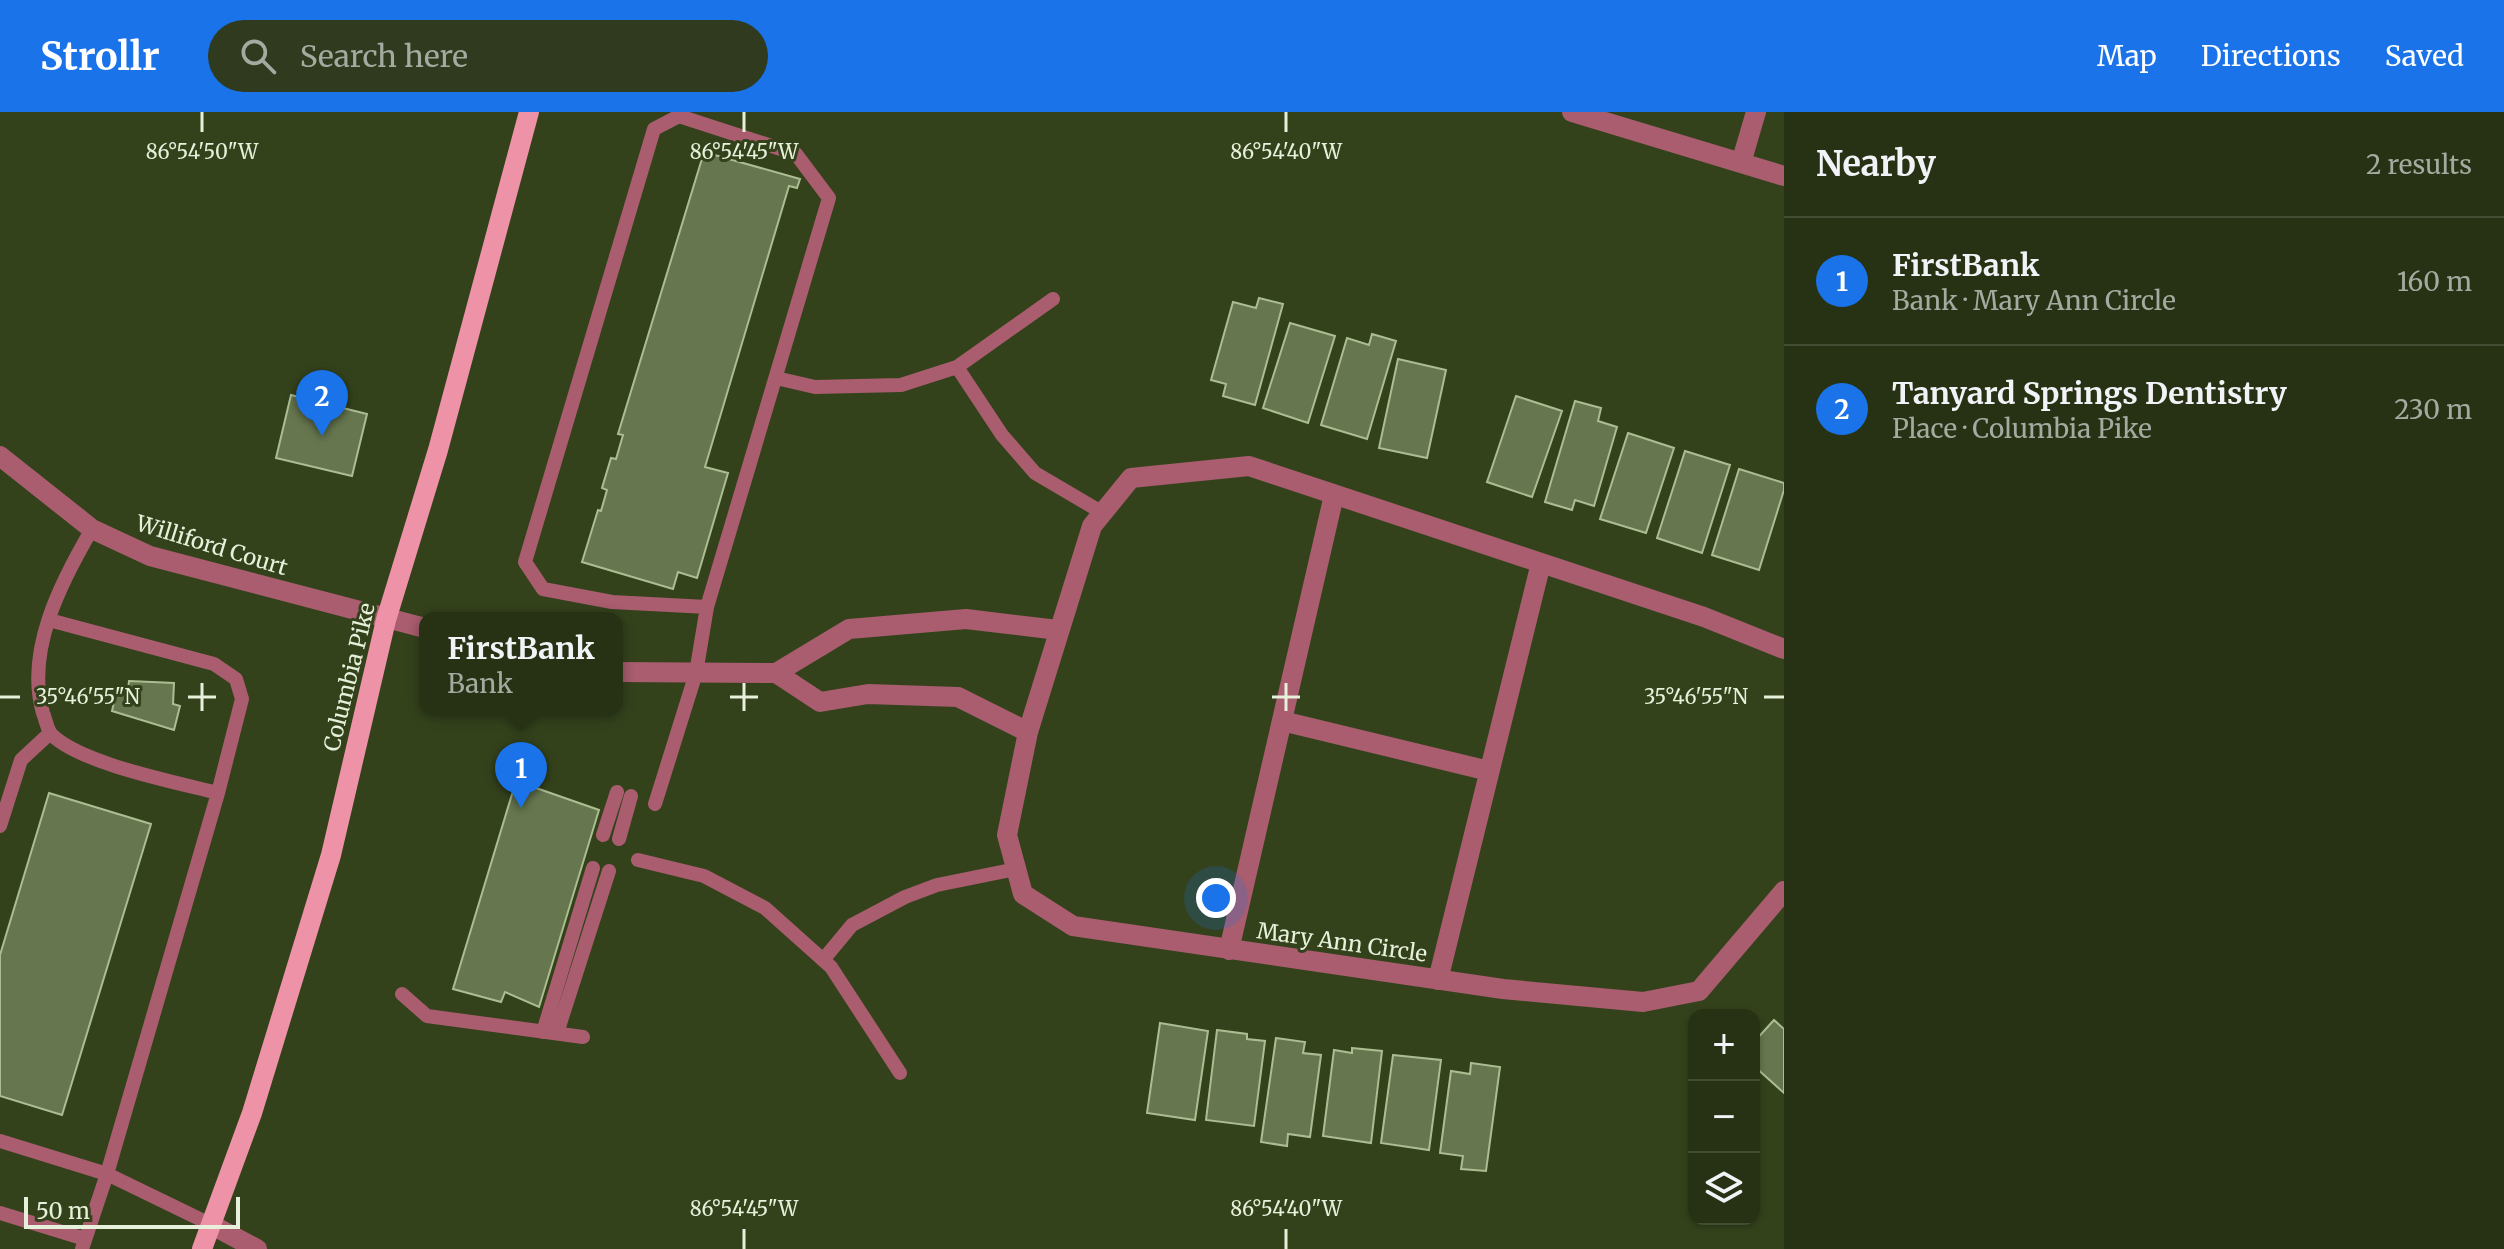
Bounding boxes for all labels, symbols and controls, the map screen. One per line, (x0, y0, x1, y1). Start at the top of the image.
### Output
search box (208, 20, 768, 92)
text: Strollr (40, 33, 160, 80)
icon: search (236, 34, 280, 78)
text: Search here (300, 37, 468, 75)
text: Map (2097, 38, 2157, 74)
text: Directions (2201, 38, 2341, 74)
text: Saved (2385, 38, 2464, 74)
text: 86°54'50"W (146, 139, 259, 164)
text: 86°54'45"W (690, 139, 799, 164)
text: 86°54'40"W (1230, 139, 1343, 164)
text: Nearby (1816, 143, 1936, 185)
text: 2 results (2366, 148, 2472, 181)
text: FirstBank (1892, 246, 2040, 284)
text: 1 (1836, 265, 1848, 298)
text: 160 m (2397, 265, 2472, 298)
text: Bank · Mary Ann Circle (1892, 284, 2176, 317)
pin: 2 (296, 370, 348, 436)
text: Tanyard Springs Dentistry (1892, 374, 2287, 412)
text: 2 (1834, 393, 1850, 426)
text: 230 m (2394, 393, 2472, 426)
text: Place · Columbia Pike (1892, 412, 2152, 445)
street label: Williford Court (132, 508, 292, 581)
street label: Columbia Pike (317, 600, 381, 754)
popup (419, 612, 623, 716)
text: FirstBank (447, 629, 595, 667)
text: Bank (447, 667, 513, 700)
text: 35°46'55"N (36, 684, 140, 709)
text: 35°46'55"N (1644, 684, 1748, 709)
pin: 1 (495, 742, 547, 808)
your location (1196, 878, 1236, 918)
street label: Mary Ann Circle (1255, 916, 1429, 968)
map controls (1688, 1009, 1760, 1225)
button: + (1688, 1009, 1760, 1081)
button: − (1688, 1081, 1760, 1153)
button: layers (1688, 1153, 1760, 1225)
scale bar (24, 1193, 240, 1229)
text: 86°54'45"W (690, 1196, 799, 1221)
text: 86°54'40"W (1230, 1196, 1343, 1221)
text: 50 m (36, 1197, 90, 1225)

